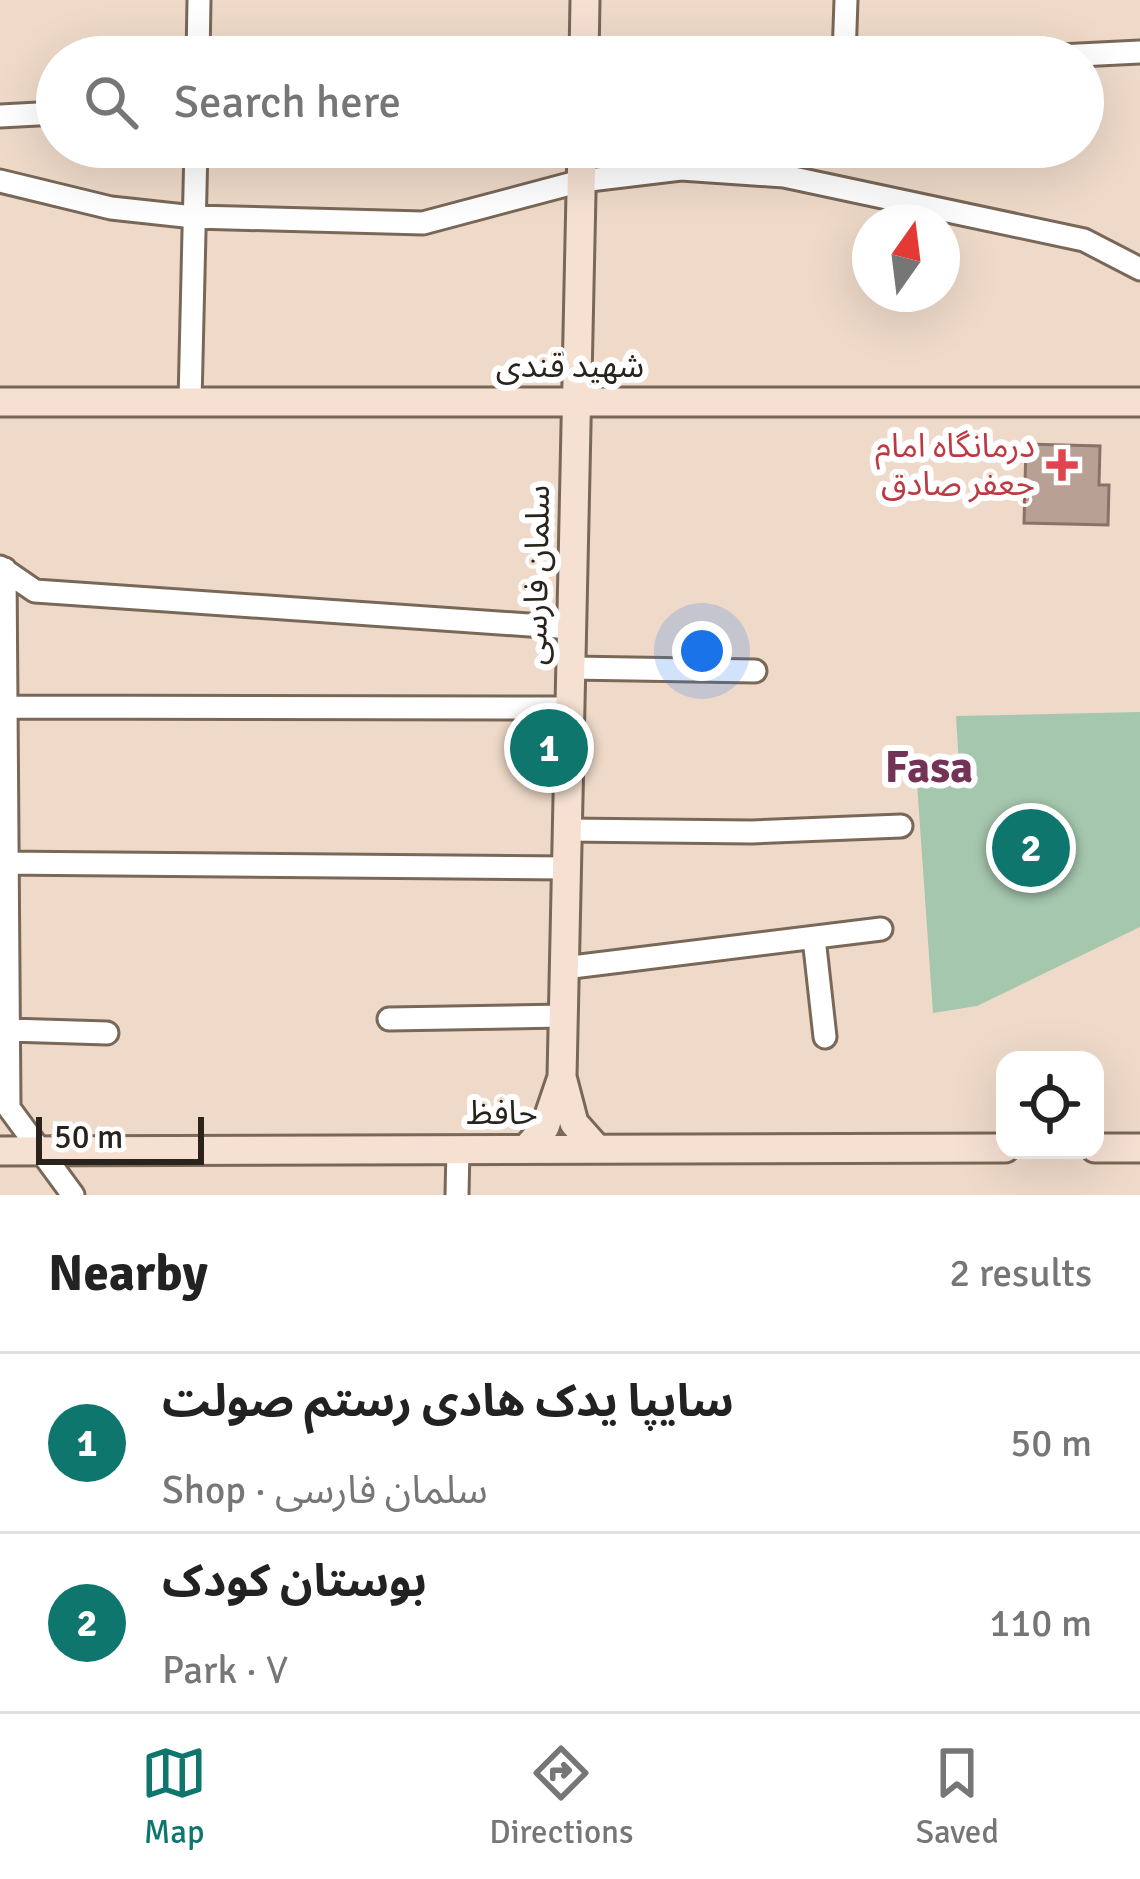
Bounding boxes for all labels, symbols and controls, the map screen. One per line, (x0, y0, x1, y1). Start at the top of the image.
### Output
search box (36, 36, 1104, 168)
icon: search (78, 69, 144, 135)
text: Search here (174, 75, 401, 130)
north arrow (852, 204, 960, 312)
street label: شهید قندی (496, 346, 644, 387)
place label: درمانگاه امام جعفر صادق (875, 426, 1035, 505)
marker: درمانگاه امام جعفر صادق (1046, 449, 1078, 481)
street label: سلمان فارسی (515, 485, 559, 665)
your location (672, 621, 732, 681)
pin: 1 (510, 703, 588, 793)
district label: Fasa (885, 740, 973, 795)
pin: 2 (992, 803, 1070, 893)
map controls (996, 1051, 1104, 1159)
button: locate (996, 1051, 1104, 1159)
street label: حافظ (466, 1093, 538, 1134)
scale bar (36, 1111, 204, 1164)
text: 50 m (54, 1117, 123, 1158)
text: Nearby (48, 1242, 208, 1305)
text: 2 results (949, 1249, 1092, 1297)
text: سایپا یدک هادی رستم صولت (162, 1374, 734, 1429)
text: 1 (76, 1419, 98, 1467)
text: 50 m (1010, 1419, 1092, 1467)
text: Shop · سلمان فارسی (162, 1466, 488, 1514)
text: بوستان کودک (162, 1554, 427, 1609)
text: 2 (76, 1599, 98, 1647)
text: 110 m (989, 1599, 1092, 1647)
text: Park · ۷ (162, 1646, 288, 1694)
tab: Map (141, 1740, 207, 1853)
tab: Directions (489, 1740, 634, 1853)
tab: Saved (916, 1740, 999, 1853)

